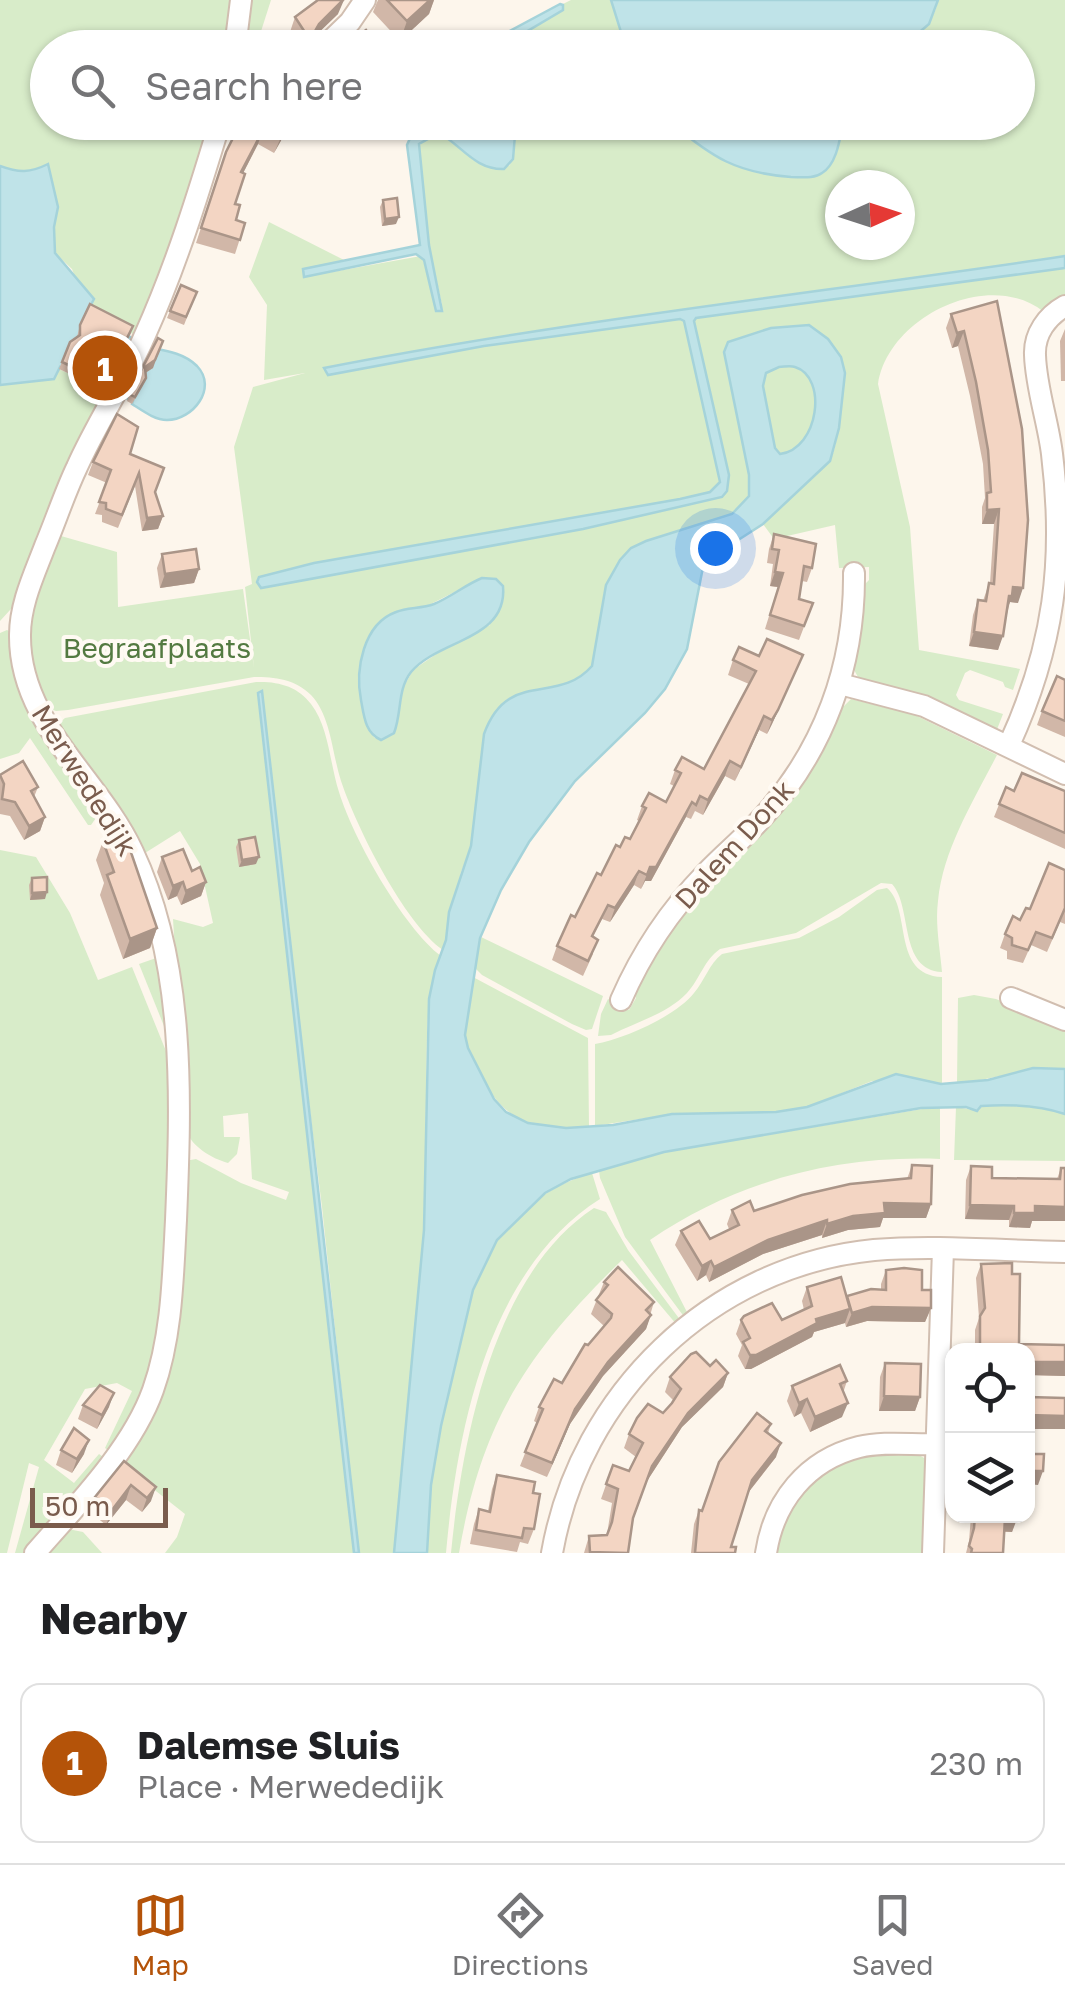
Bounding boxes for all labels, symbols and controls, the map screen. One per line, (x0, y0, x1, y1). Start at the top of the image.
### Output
search box (30, 30, 1035, 140)
icon: search (65, 58, 120, 113)
text: Search here (145, 63, 363, 108)
north arrow (825, 170, 915, 260)
pin: 1 (72, 330, 138, 406)
your location (690, 523, 741, 574)
park label: Begraafplaats (63, 631, 251, 664)
street label: Merwededijk (25, 698, 145, 862)
street label: Dalem Donk (668, 773, 800, 915)
map controls (945, 1343, 1035, 1523)
button: locate (945, 1343, 1035, 1433)
button: layers (945, 1433, 1035, 1523)
scale bar (30, 1483, 168, 1528)
text: 50 m (45, 1489, 110, 1522)
text: Nearby (40, 1593, 188, 1643)
text: Dalemse Sluis (137, 1722, 400, 1767)
text: 1 (66, 1744, 83, 1782)
text: 230 m (930, 1744, 1023, 1782)
text: Place · Merwededijk (137, 1767, 444, 1805)
tab: Map (132, 1888, 189, 1981)
tab: Directions (452, 1888, 589, 1981)
tab: Saved (852, 1888, 933, 1981)

